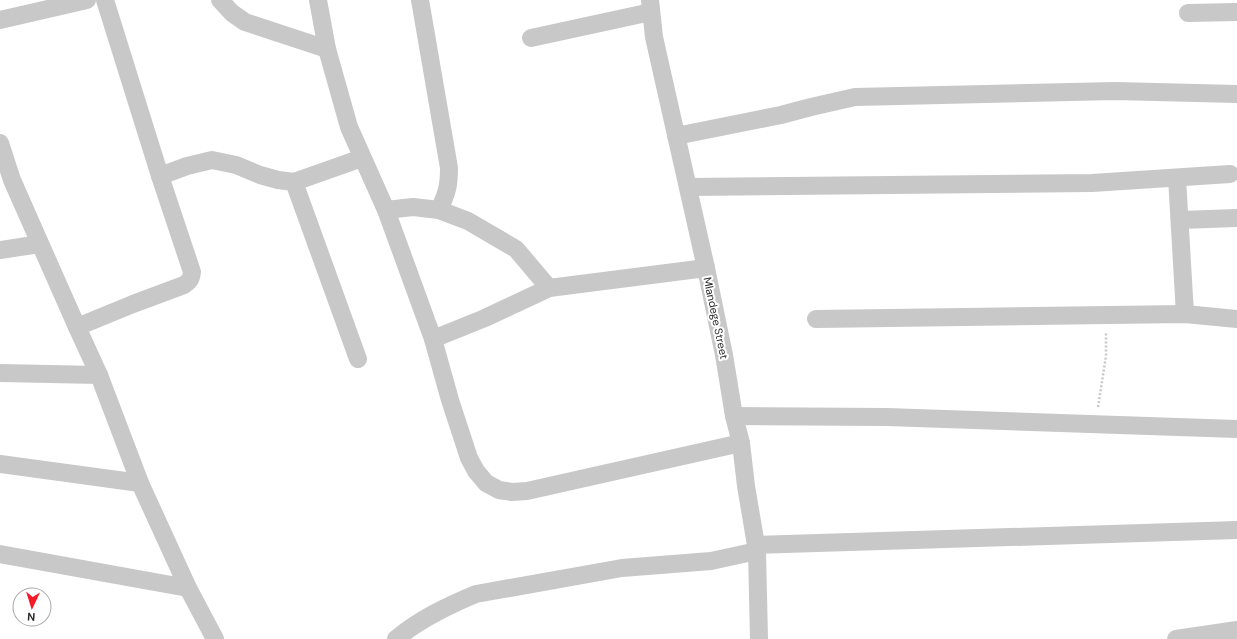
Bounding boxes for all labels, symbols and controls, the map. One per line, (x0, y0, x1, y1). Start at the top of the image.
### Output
street label: Mlandege Street (700, 276, 732, 360)
north arrow (12, 587, 52, 627)
text: N (27, 610, 36, 624)

